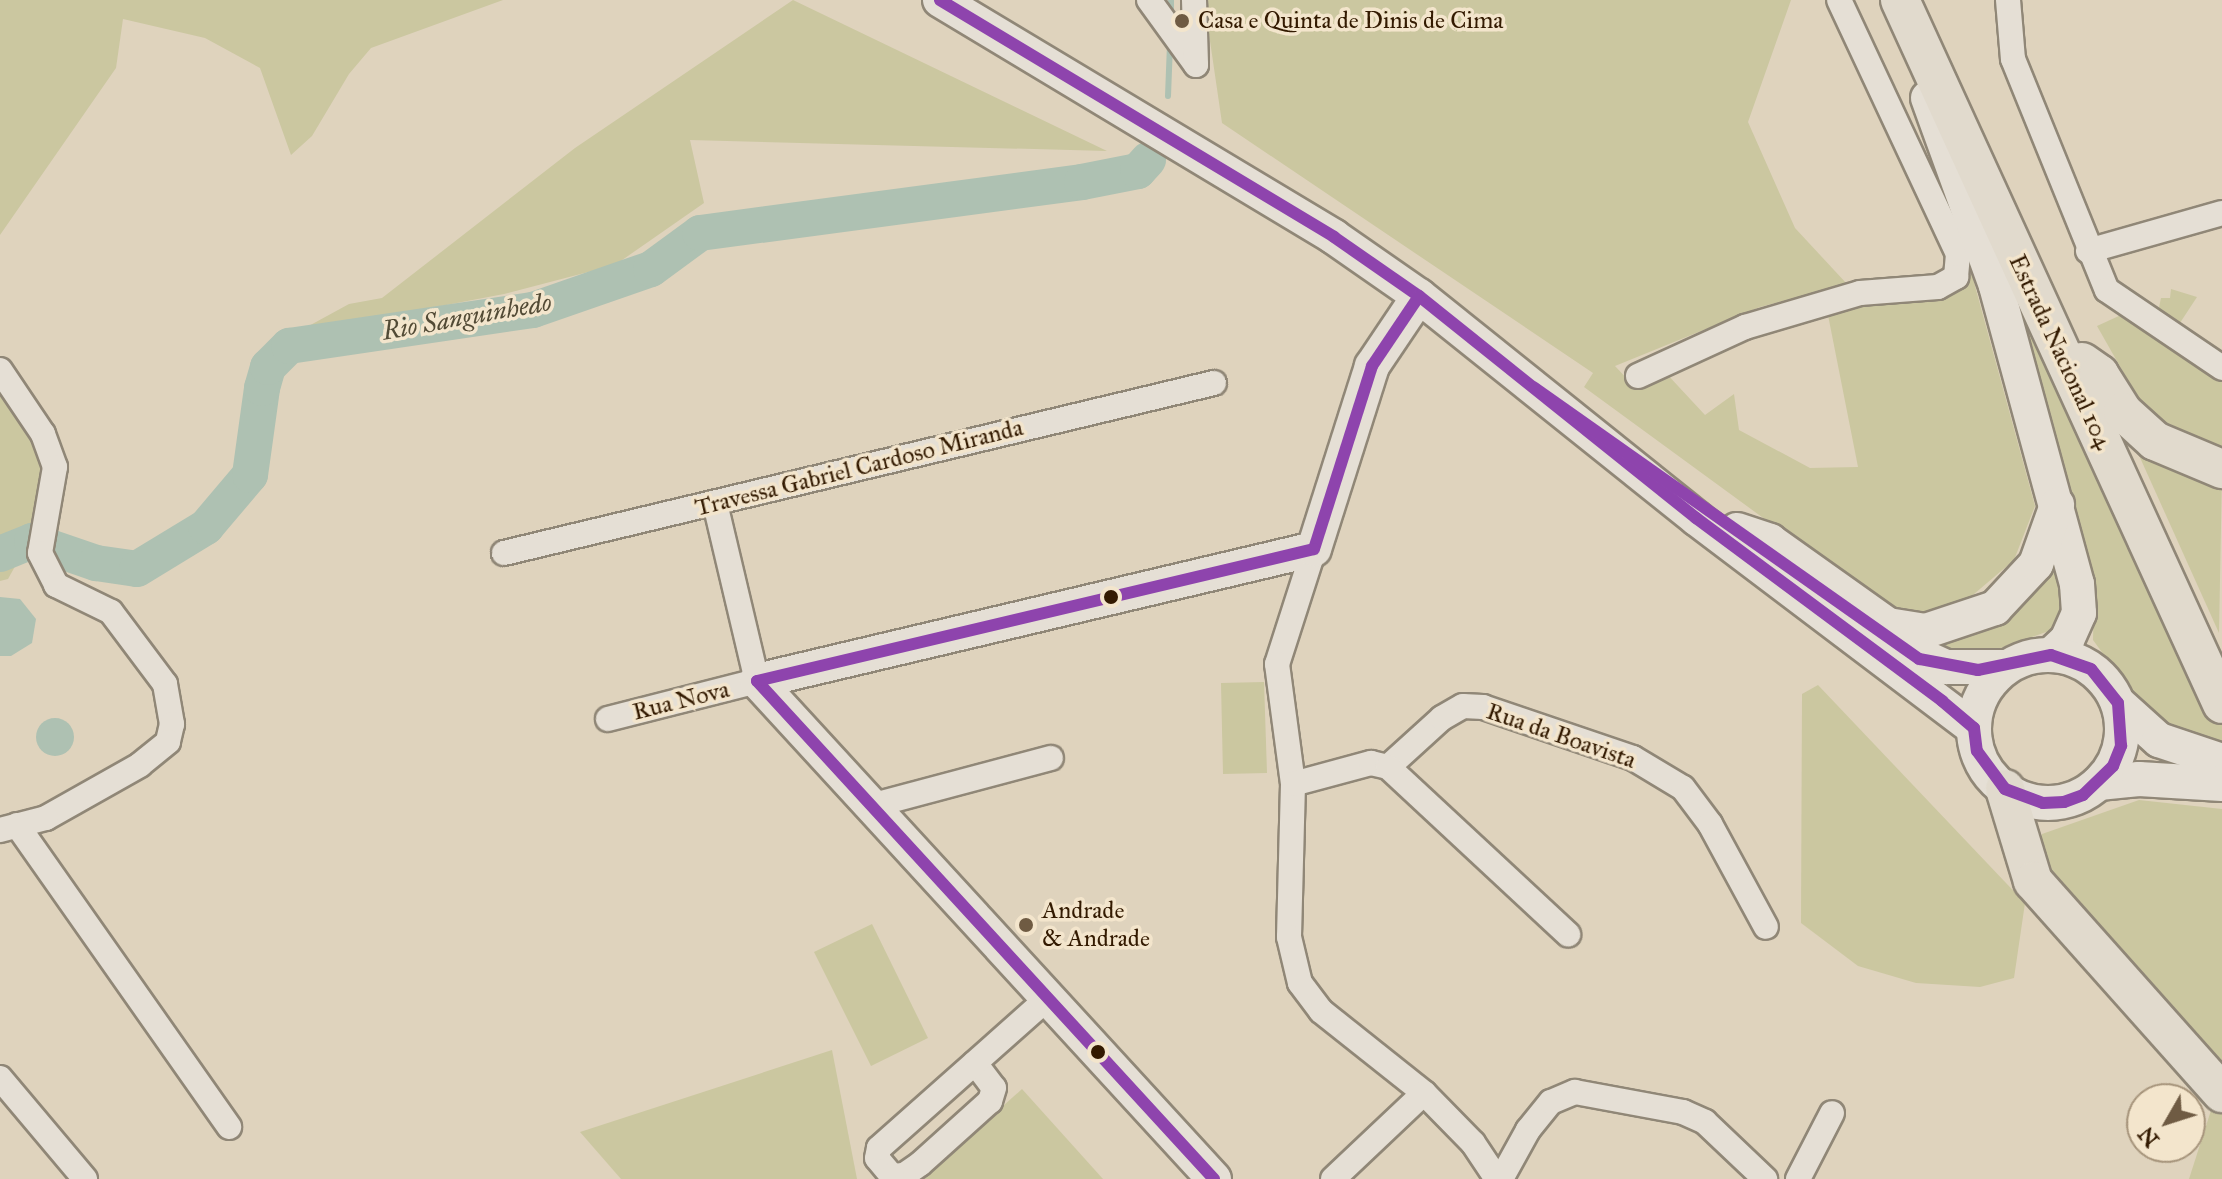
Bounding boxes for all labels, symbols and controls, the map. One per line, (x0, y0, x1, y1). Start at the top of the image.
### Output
place label: Casa e Quinta de Dinis de Cima (1198, 7, 1503, 35)
marker: Casa e Quinta de Dinis de Cima (1173, 12, 1191, 30)
street label: Estrada Nacional 104 (2002, 250, 2118, 454)
water label: Rio Sanguinhedo (380, 287, 554, 347)
street label: Travessa Gabriel Cardoso Miranda (692, 413, 1026, 523)
unlabelled marker (1103, 589, 1119, 605)
street label: Rua Nova (630, 675, 732, 727)
street label: Rua da Boavista (1483, 697, 1639, 775)
place label: Andrade & Andrade (1042, 897, 1150, 953)
marker: Andrade & Andrade (1017, 916, 1035, 934)
unlabelled marker (1090, 1044, 1106, 1060)
north arrow (2126, 1083, 2206, 1163)
text: N (2132, 1121, 2165, 1153)

